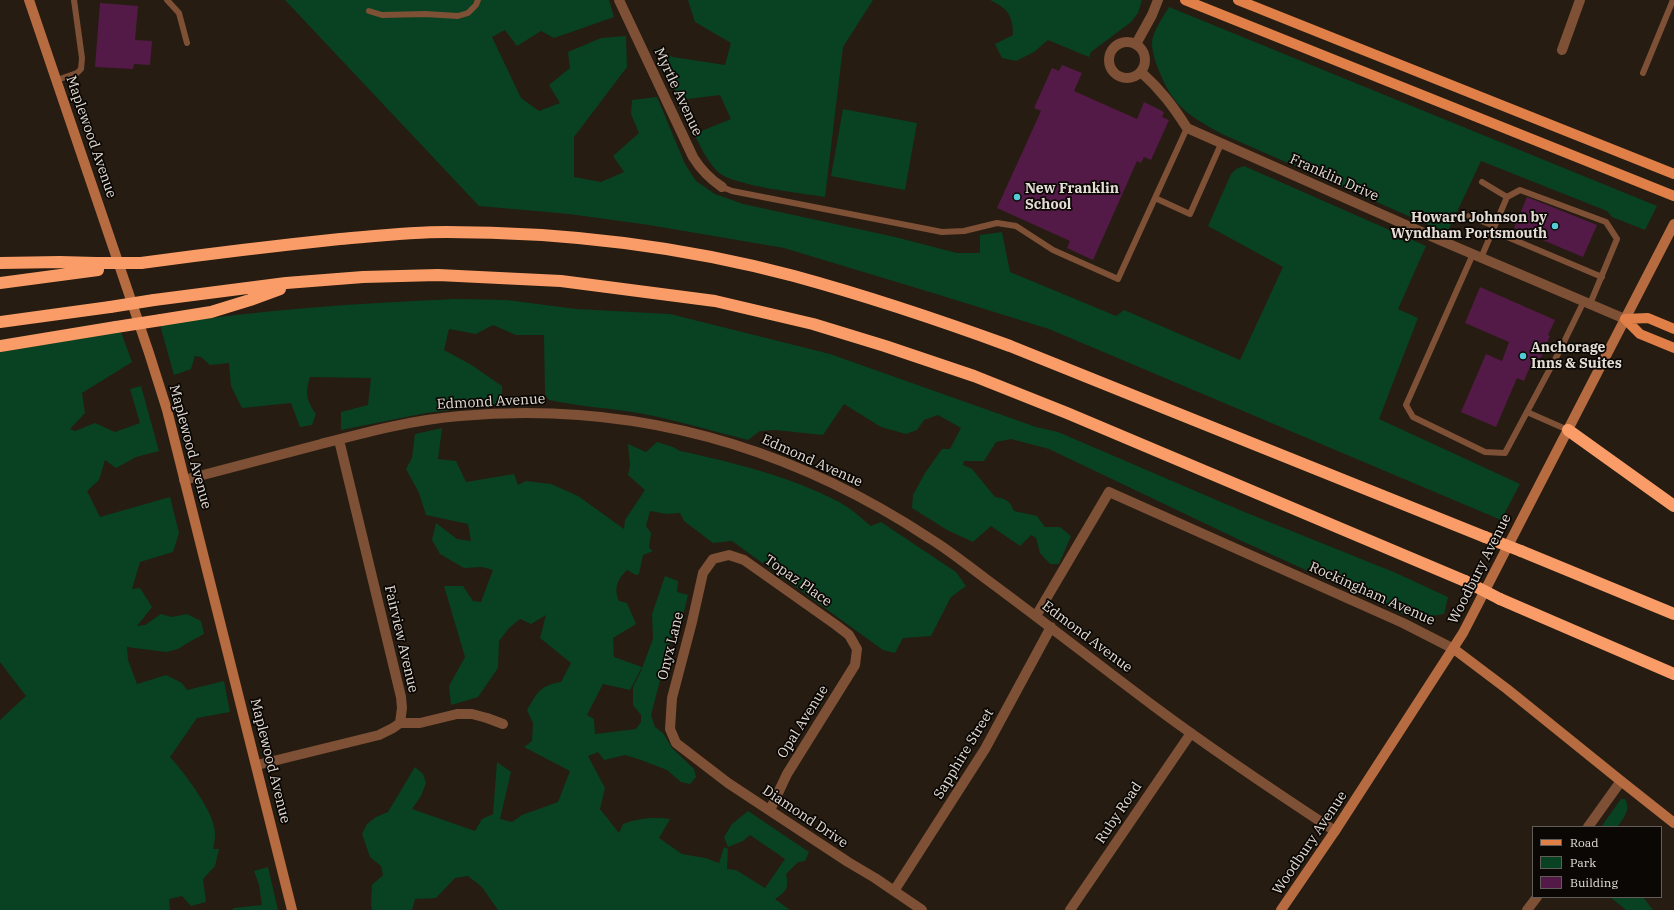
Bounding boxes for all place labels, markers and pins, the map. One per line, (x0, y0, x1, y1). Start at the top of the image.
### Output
place label: New Franklin School (1025, 181, 1119, 214)
marker: New Franklin School (1012, 192, 1022, 202)
place label: Howard Johnson by Wyndham Portsmouth (1391, 210, 1547, 242)
marker: Howard Johnson by Wyndham Portsmouth (1550, 221, 1560, 231)
place label: Anchorage Inns & Suites (1531, 340, 1622, 372)
marker: Anchorage Inns & Suites (1518, 351, 1528, 361)

